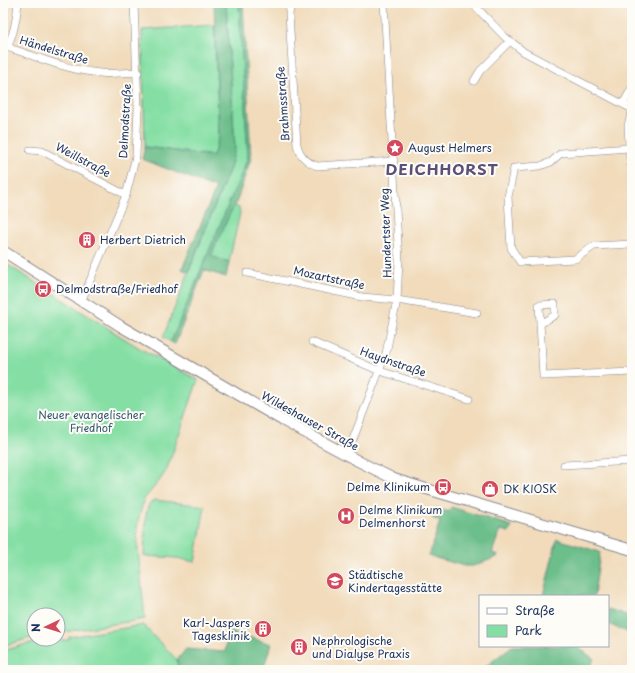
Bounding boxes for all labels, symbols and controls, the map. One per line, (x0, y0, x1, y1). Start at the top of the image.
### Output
street label: Händelstraße (18, 31, 91, 68)
street label: Brahmsstraße (271, 66, 294, 142)
street label: Delmodstraße (114, 83, 135, 159)
street label: Weillstraße (53, 138, 114, 181)
place icon: August Helmers (385, 138, 405, 158)
place label: August Helmers (408, 139, 492, 156)
district label: DEICHHORST (385, 157, 499, 180)
street label: Hundertster Weg (375, 188, 396, 278)
building icon: Herbert Dietrich (77, 230, 97, 250)
place label: Herbert Dietrich (100, 231, 186, 248)
street label: Mozartstraße (292, 262, 367, 293)
bus stop icon: Delmodstraße/Friedhof (33, 279, 53, 299)
place label: Delmodstraße/Friedhof (56, 280, 179, 297)
street label: Haydnstraße (358, 342, 429, 381)
street label: Wildeshauser Straße (258, 387, 362, 455)
park label: Neuer evangelischer Friedhof (38, 406, 145, 436)
bus stop icon: Delme Klinikum (433, 477, 453, 497)
place label: Delme Klinikum (347, 478, 430, 495)
shop icon: DK KIOSK (480, 479, 500, 499)
place label: DK KIOSK (503, 480, 557, 497)
place label: Delme Klinikum Delmenhorst (359, 501, 442, 531)
hospital icon: Delme Klinikum Delmenhorst (336, 506, 356, 526)
place label: Städtische Kindertagesstätte (348, 566, 442, 596)
school or university icon: Städtische Kindertagesstätte (325, 571, 345, 591)
legend (479, 595, 609, 647)
text: Straße (515, 601, 555, 619)
north arrow (26, 607, 66, 647)
place label: Karl-Jaspers Tagesklinik (183, 614, 250, 644)
building icon: Karl-Jaspers Tagesklinik (253, 619, 273, 639)
text: Park (515, 621, 542, 639)
text: N (27, 623, 44, 633)
place label: Nephrologische und Dialyse Praxis (312, 632, 410, 662)
building icon: Nephrologische und Dialyse Praxis (289, 637, 309, 657)

